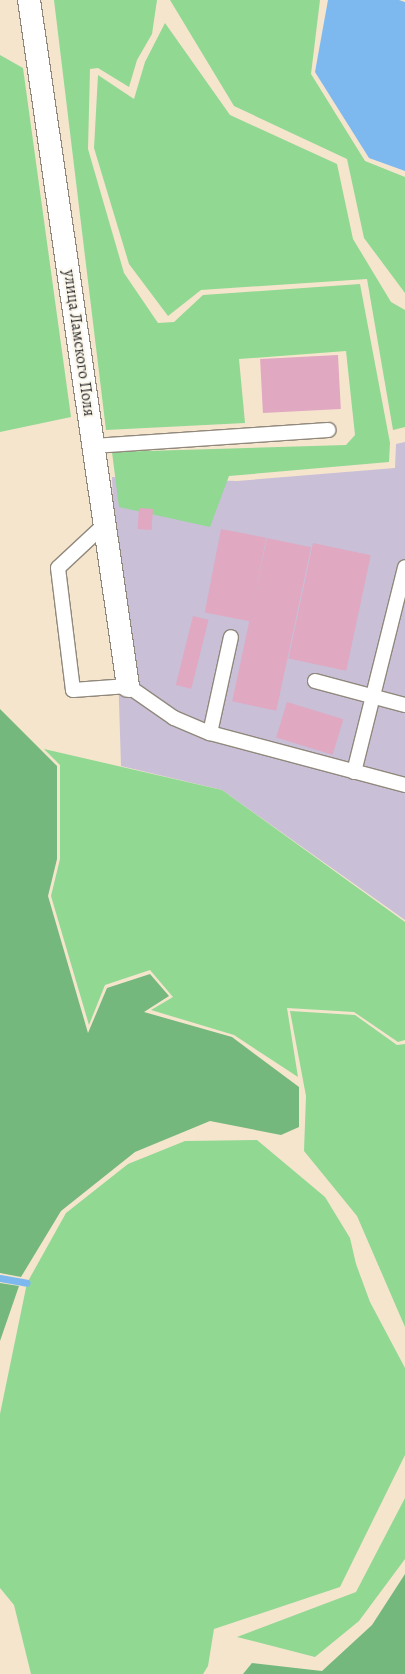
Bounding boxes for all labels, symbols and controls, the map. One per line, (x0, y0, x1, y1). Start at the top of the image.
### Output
street label: улица Ламского Поля (59, 268, 99, 418)

